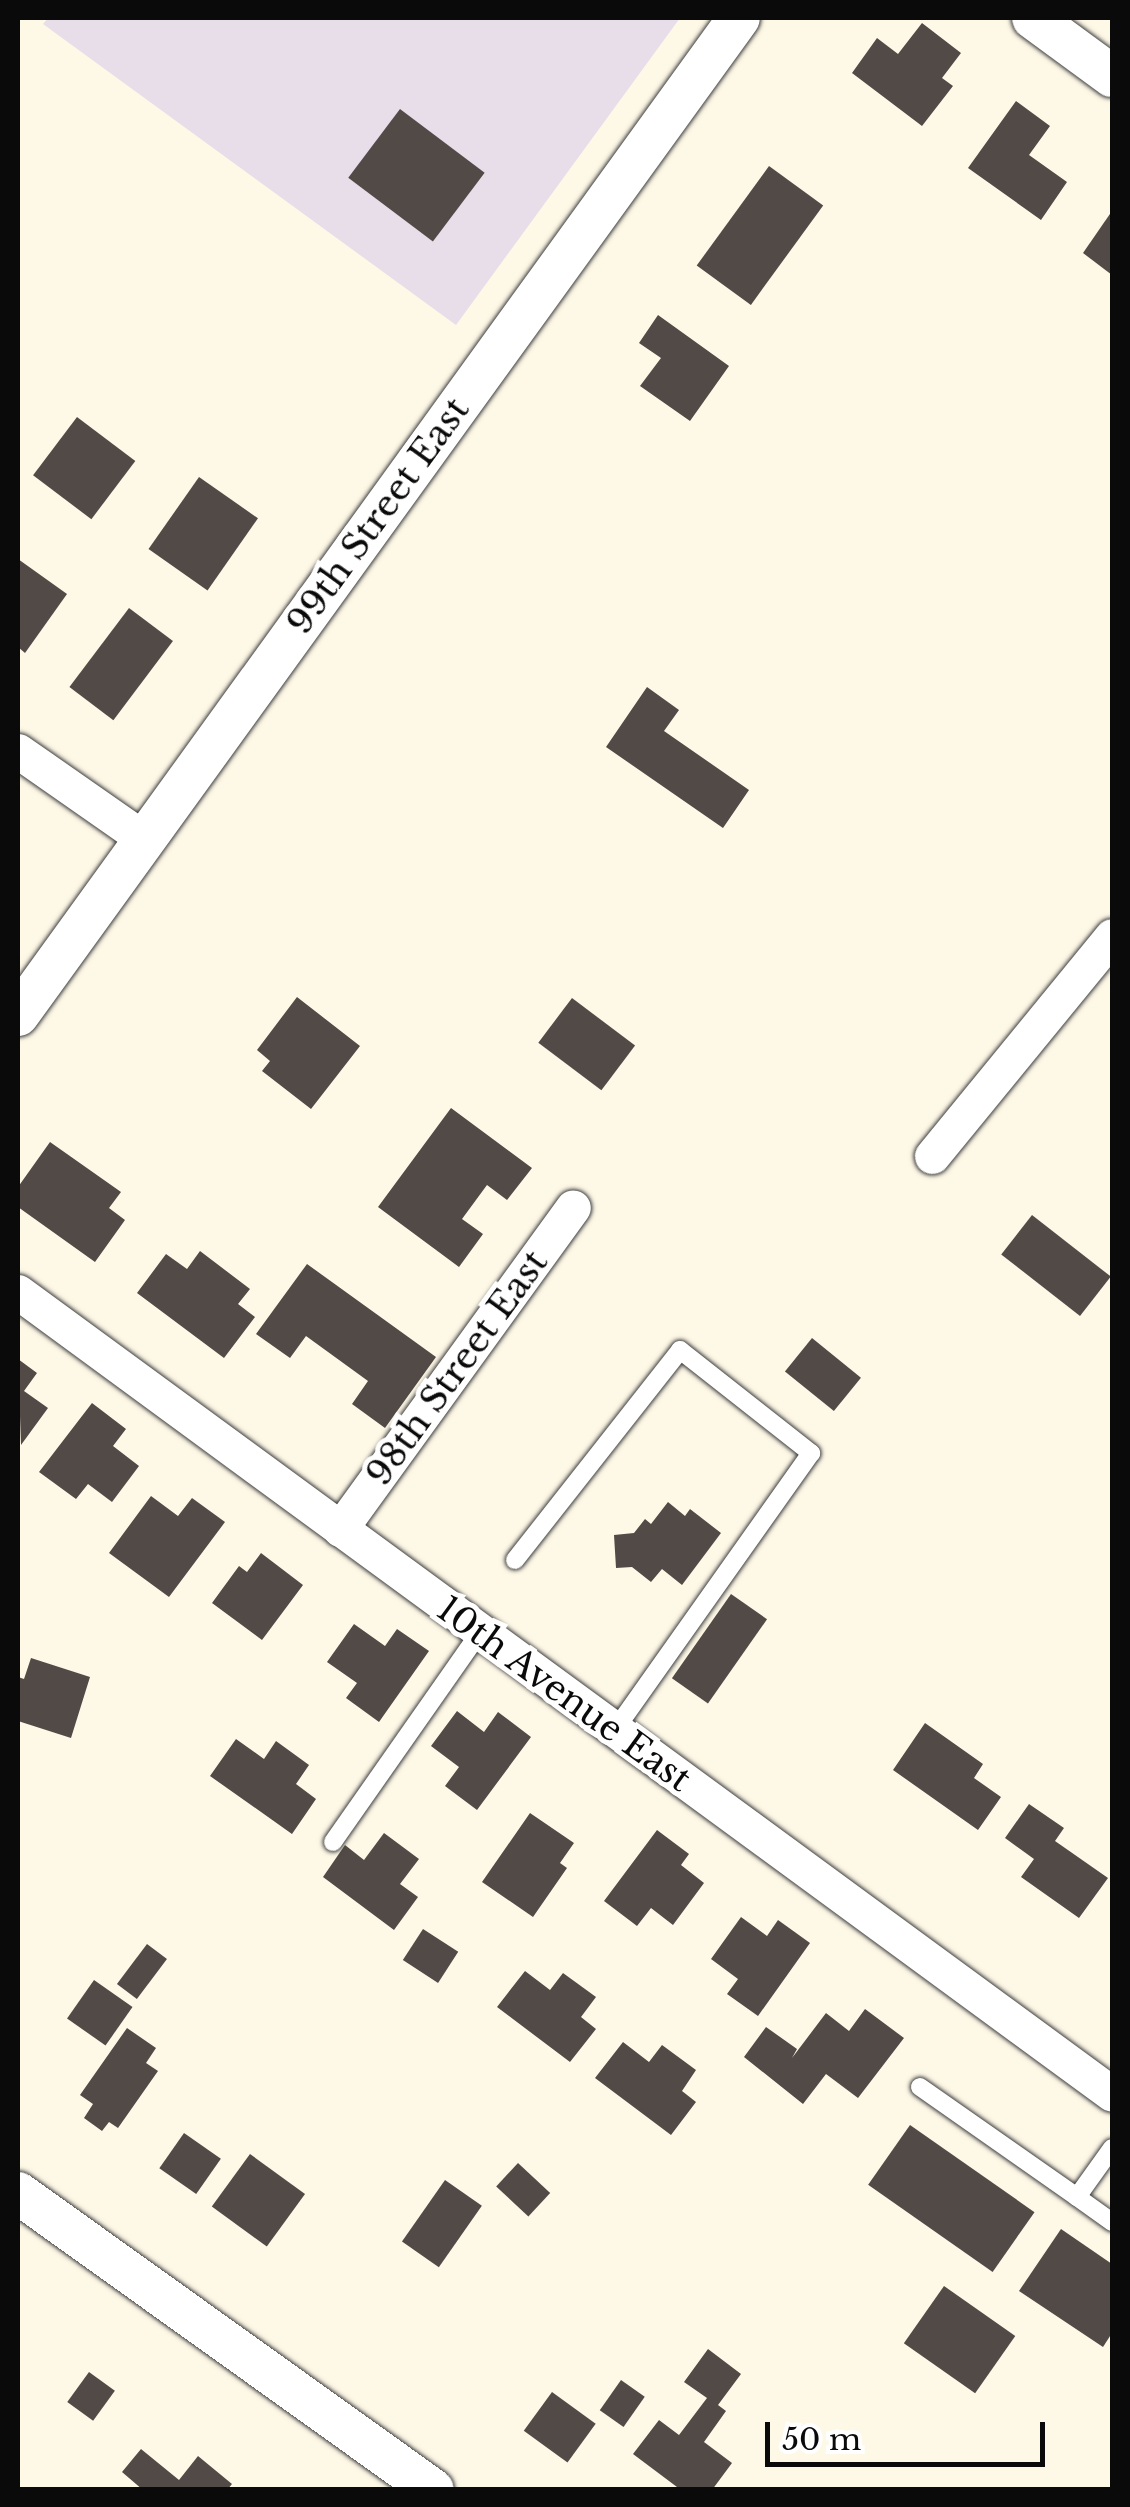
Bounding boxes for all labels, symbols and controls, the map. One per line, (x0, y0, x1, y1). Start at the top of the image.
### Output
street label: 99th Street East (278, 390, 478, 642)
street label: 98th Street East (358, 1242, 556, 1494)
street label: 10th Avenue East (428, 1587, 700, 1801)
scale bar (770, 2402, 1050, 2464)
text: 50 m (782, 2421, 861, 2458)

